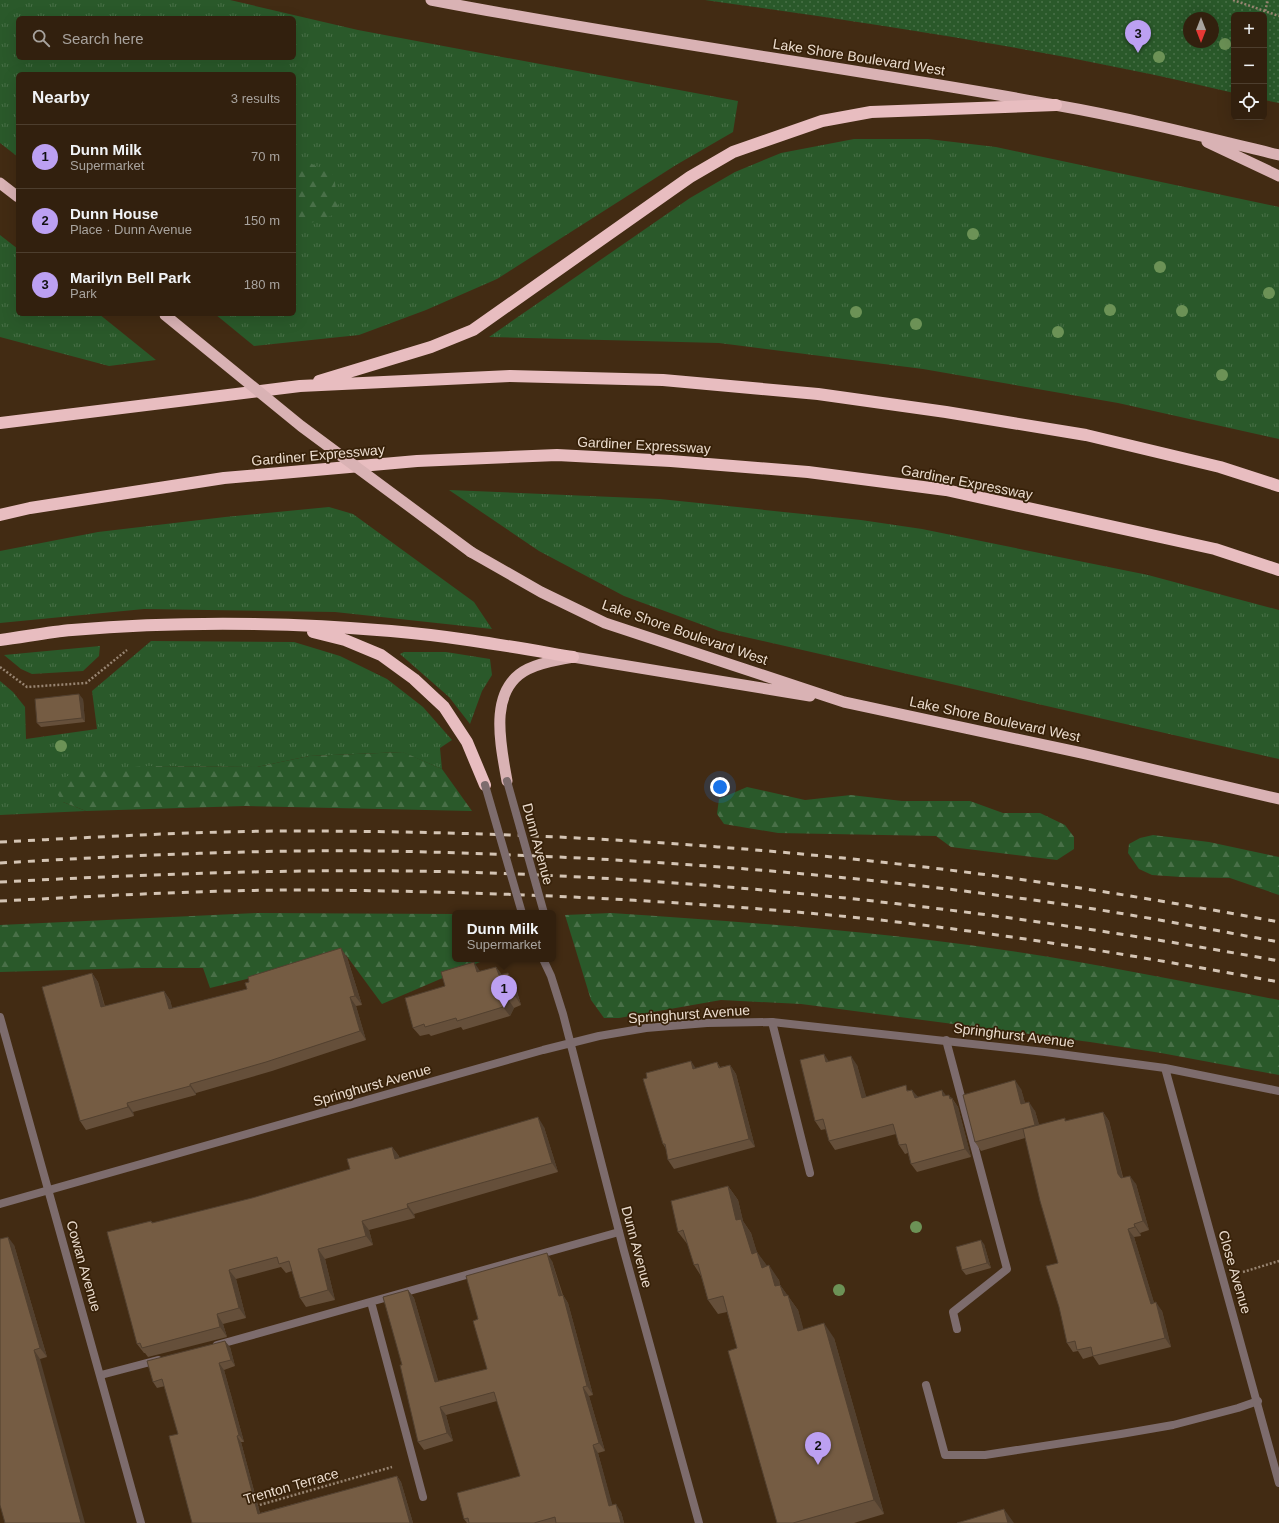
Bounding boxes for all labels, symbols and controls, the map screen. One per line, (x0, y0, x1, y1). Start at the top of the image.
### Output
north arrow (1183, 12, 1219, 48)
map controls (1231, 12, 1267, 120)
button: + (1231, 12, 1267, 48)
search box (16, 16, 296, 60)
pin: 3 (1125, 20, 1151, 53)
icon: search (30, 27, 52, 49)
text: Search here (62, 30, 144, 47)
street label: Lake Shore Boulevard West (772, 35, 946, 79)
button: − (1231, 48, 1267, 84)
button: locate (1231, 84, 1267, 120)
text: Nearby (32, 88, 90, 107)
text: 3 results (231, 91, 280, 106)
text: Dunn Milk (70, 141, 142, 158)
text: 1 (41, 149, 49, 164)
text: 70 m (251, 149, 280, 164)
text: Supermarket (70, 158, 144, 173)
text: Dunn House (70, 205, 158, 222)
text: 2 (41, 213, 49, 228)
text: 150 m (244, 213, 280, 228)
text: Place · Dunn Avenue (70, 222, 192, 237)
text: Marilyn Bell Park (70, 269, 191, 286)
text: 3 (41, 277, 49, 292)
text: 180 m (244, 277, 280, 292)
text: Park (70, 286, 97, 301)
street label: Gardiner Expressway (577, 434, 711, 456)
street label: Gardiner Expressway (251, 441, 385, 469)
street label: Gardiner Expressway (900, 461, 1034, 503)
street label: Lake Shore Boulevard West (600, 596, 770, 668)
street label: Lake Shore Boulevard West (908, 693, 1082, 745)
your location (710, 777, 730, 797)
street label: Dunn Avenue (519, 801, 557, 887)
popup (452, 910, 556, 962)
text: Dunn Milk (467, 920, 538, 937)
text: Supermarket (467, 937, 541, 952)
pin: 1 (491, 975, 517, 1008)
street label: Springhurst Avenue (628, 1002, 751, 1026)
street label: Springhurst Avenue (953, 1020, 1076, 1050)
street label: Springhurst Avenue (311, 1060, 433, 1109)
street label: Dunn Avenue (618, 1204, 656, 1290)
street label: Cowan Avenue (63, 1219, 105, 1314)
street label: Close Avenue (1215, 1228, 1255, 1316)
pin: 2 (805, 1432, 831, 1465)
street label: Trenton Terrace (242, 1465, 341, 1507)

